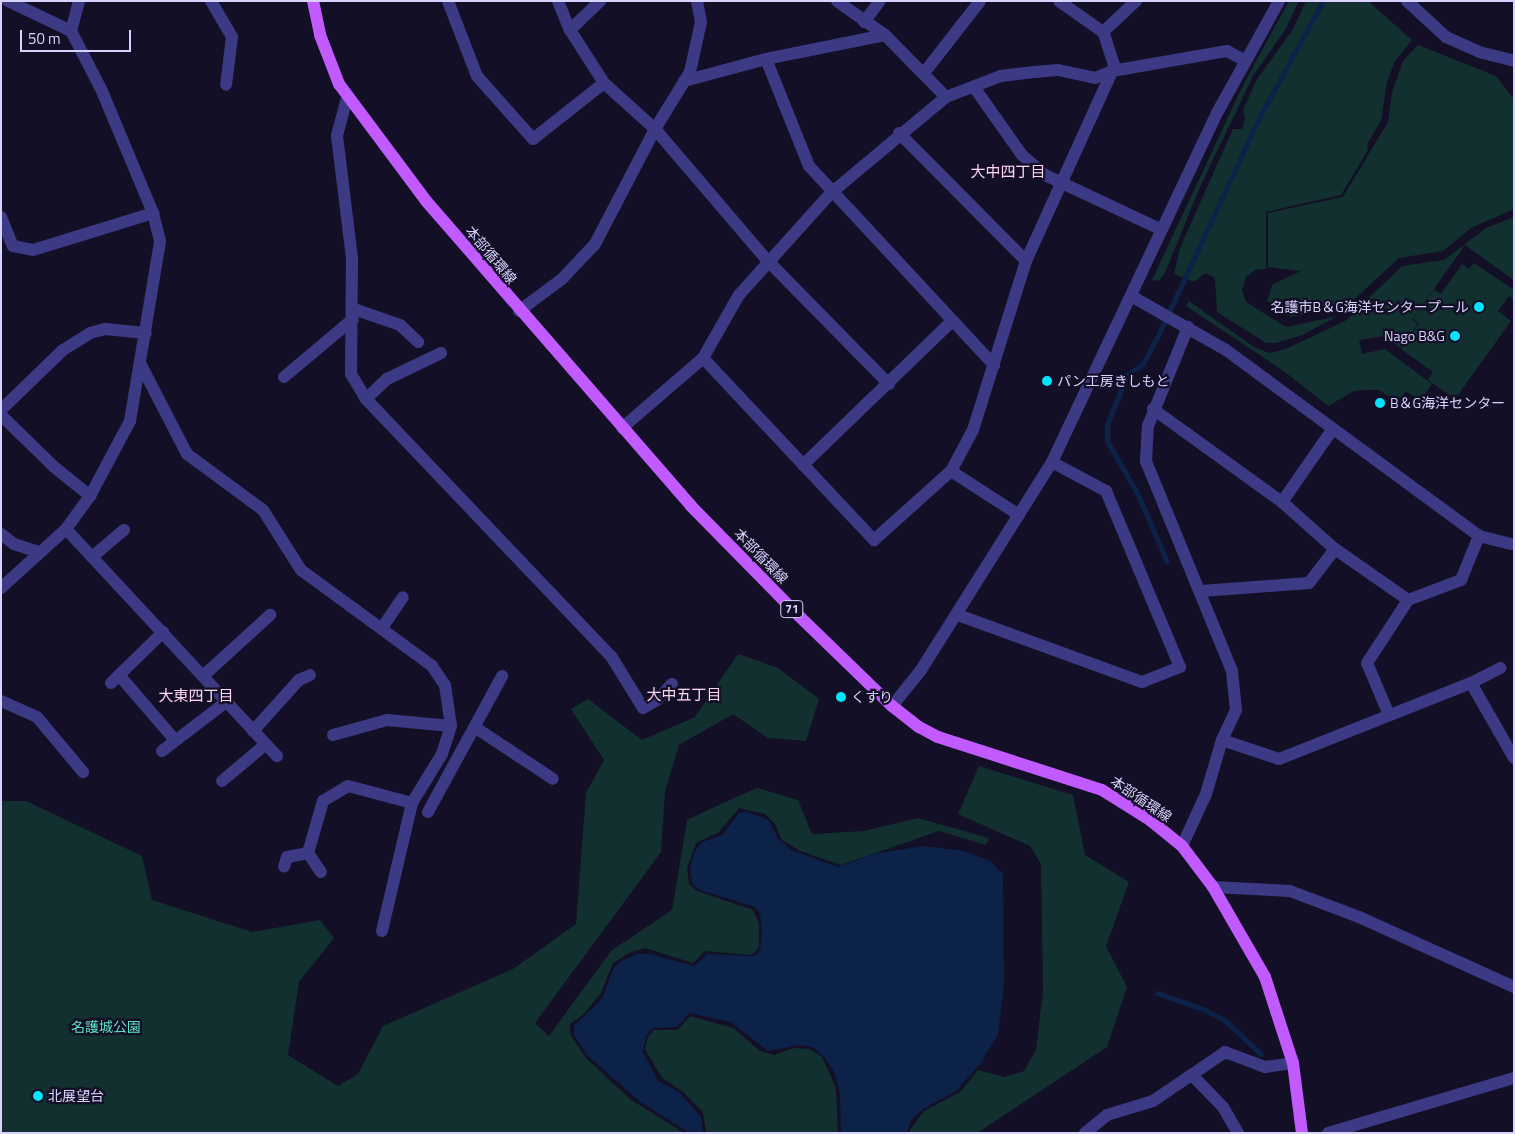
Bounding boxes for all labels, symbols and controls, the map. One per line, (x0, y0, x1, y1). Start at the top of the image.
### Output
scale bar (22, 20, 134, 52)
text: 50 m (28, 27, 61, 50)
district label: 大中四丁目 (971, 163, 1045, 181)
street label: 本部循環線 (462, 223, 520, 287)
place label: 名護市B＆G海洋センタープール (1270, 299, 1469, 315)
marker: 名護市B＆G海洋センタープール (1473, 301, 1485, 313)
place label: Nago B&G (1384, 328, 1445, 344)
marker: Nago B&G (1449, 330, 1461, 342)
place label: パン工房きしもと (1057, 373, 1169, 389)
marker: パン工房きしもと (1041, 375, 1053, 387)
place label: B＆G海洋センター (1390, 395, 1505, 411)
marker: B＆G海洋センター (1374, 397, 1386, 409)
street label: 本部循環線 (731, 525, 791, 587)
road number: 71 (780, 600, 804, 618)
district label: 大中五丁目 (647, 686, 721, 704)
district label: 大東四丁目 (159, 687, 233, 705)
place label: くすり (851, 689, 893, 705)
marker: くすり (835, 691, 847, 703)
street label: 本部循環線 (1107, 772, 1175, 826)
park label: 名護城公園 (71, 1019, 141, 1035)
place label: 北展望台 (48, 1088, 104, 1104)
marker: 北展望台 (32, 1090, 44, 1102)

